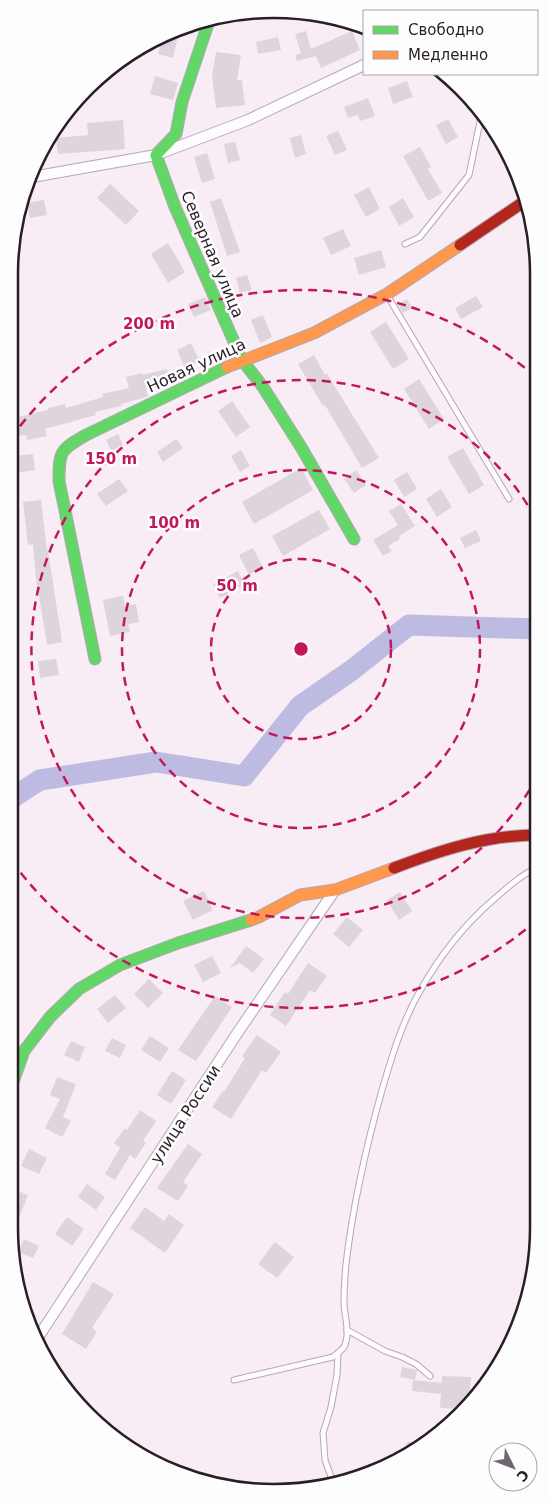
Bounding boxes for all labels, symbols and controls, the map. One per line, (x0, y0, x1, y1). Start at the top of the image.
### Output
legend (363, 10, 538, 75)
text: Свободно (408, 21, 484, 39)
text: Медленно (408, 46, 488, 64)
street label: Северная улица (177, 188, 248, 321)
text: 200 m (123, 315, 175, 333)
street label: Новая улица (144, 334, 249, 397)
text: 150 m (85, 450, 137, 468)
text: 100 m (148, 514, 200, 532)
text: 50 m (216, 577, 258, 595)
centre of rings (292, 640, 310, 658)
street label: улица России (146, 1061, 224, 1167)
north arrow (488, 1442, 538, 1492)
text: С (513, 1467, 532, 1485)

